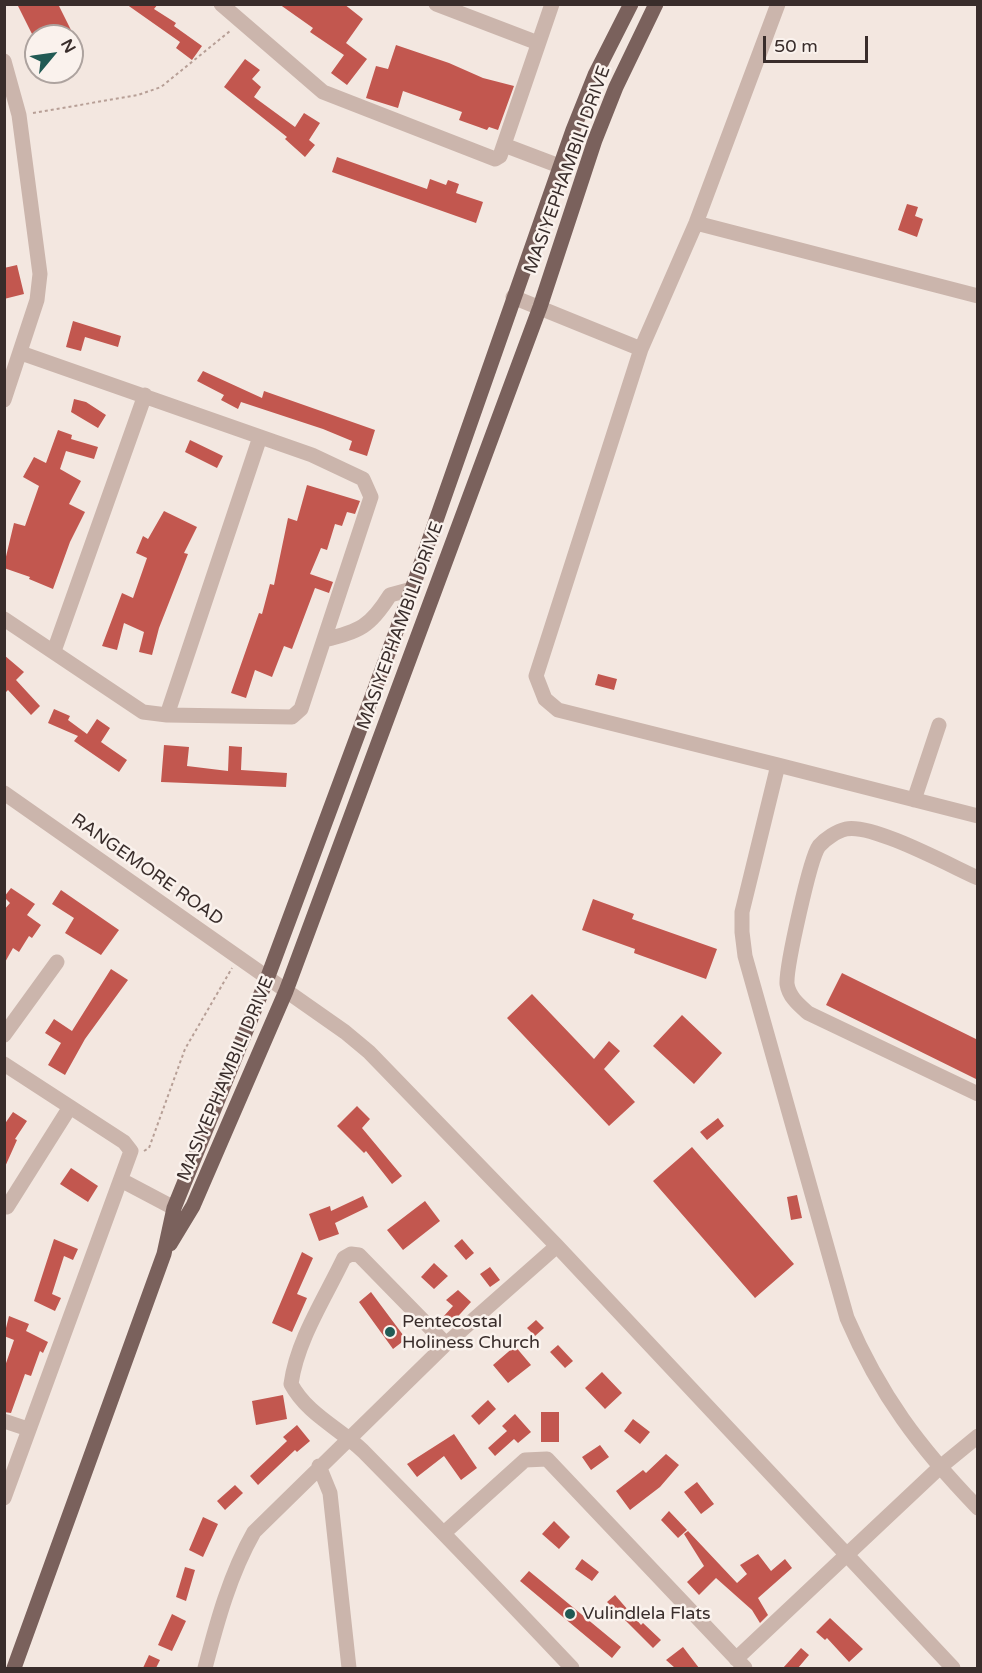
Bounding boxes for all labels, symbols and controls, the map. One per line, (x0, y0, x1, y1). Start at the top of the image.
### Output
north arrow (24, 24, 84, 84)
scale bar (766, 24, 871, 62)
text: 50 m (774, 35, 818, 57)
text: N (56, 36, 80, 57)
street label: MASIYEPHAMBILI DRIVE (520, 63, 616, 277)
street label: MASIYEPHAMBILI DRIVE (353, 519, 449, 733)
street label: RANGEMORE ROAD (67, 809, 227, 931)
street label: MASIYEPHAMBILI DRIVE (173, 974, 279, 1184)
place label: Pentecostal Holiness Church (402, 1311, 540, 1354)
marker: Pentecostal Holiness Church (383, 1325, 397, 1339)
place label: Vulindlela Flats (582, 1603, 711, 1625)
marker: Vulindlela Flats (563, 1607, 577, 1621)

